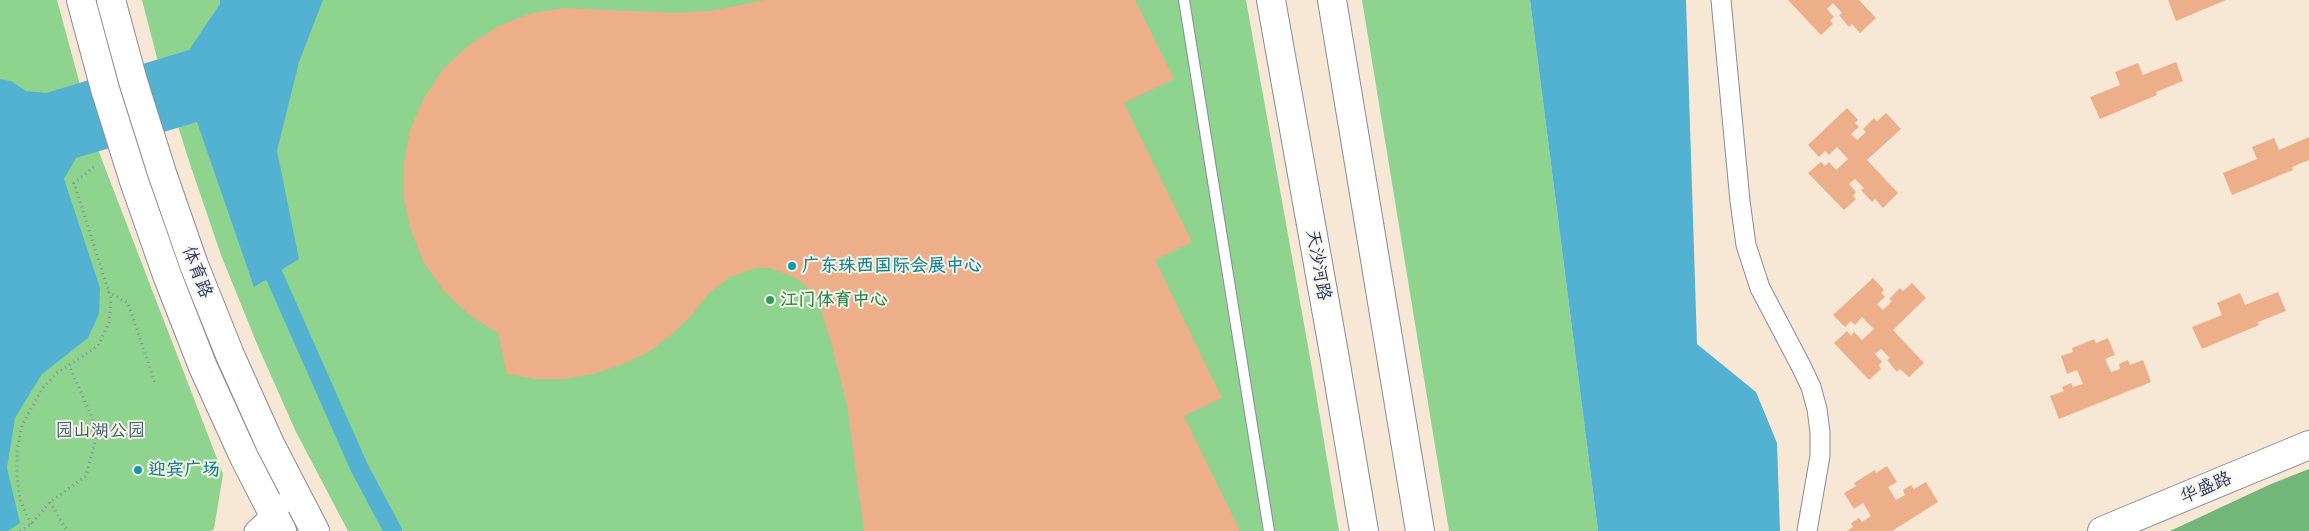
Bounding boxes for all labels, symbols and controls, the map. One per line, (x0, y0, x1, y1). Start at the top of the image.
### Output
street label: 天沙河路 (1301, 228, 1335, 302)
street label: 体育路 (177, 243, 217, 301)
place label: 广东珠西国际会展中心 (802, 255, 982, 277)
marker: 广东珠西国际会展中心 (786, 260, 798, 272)
place label: 江门体育中心 (780, 289, 888, 311)
marker: 江门体育中心 (764, 294, 776, 306)
park label: 园山湖公园 (55, 420, 145, 442)
place label: 迎宾广场 (148, 459, 220, 481)
marker: 迎宾广场 (132, 464, 144, 476)
street label: 华盛路 (2177, 468, 2235, 508)

